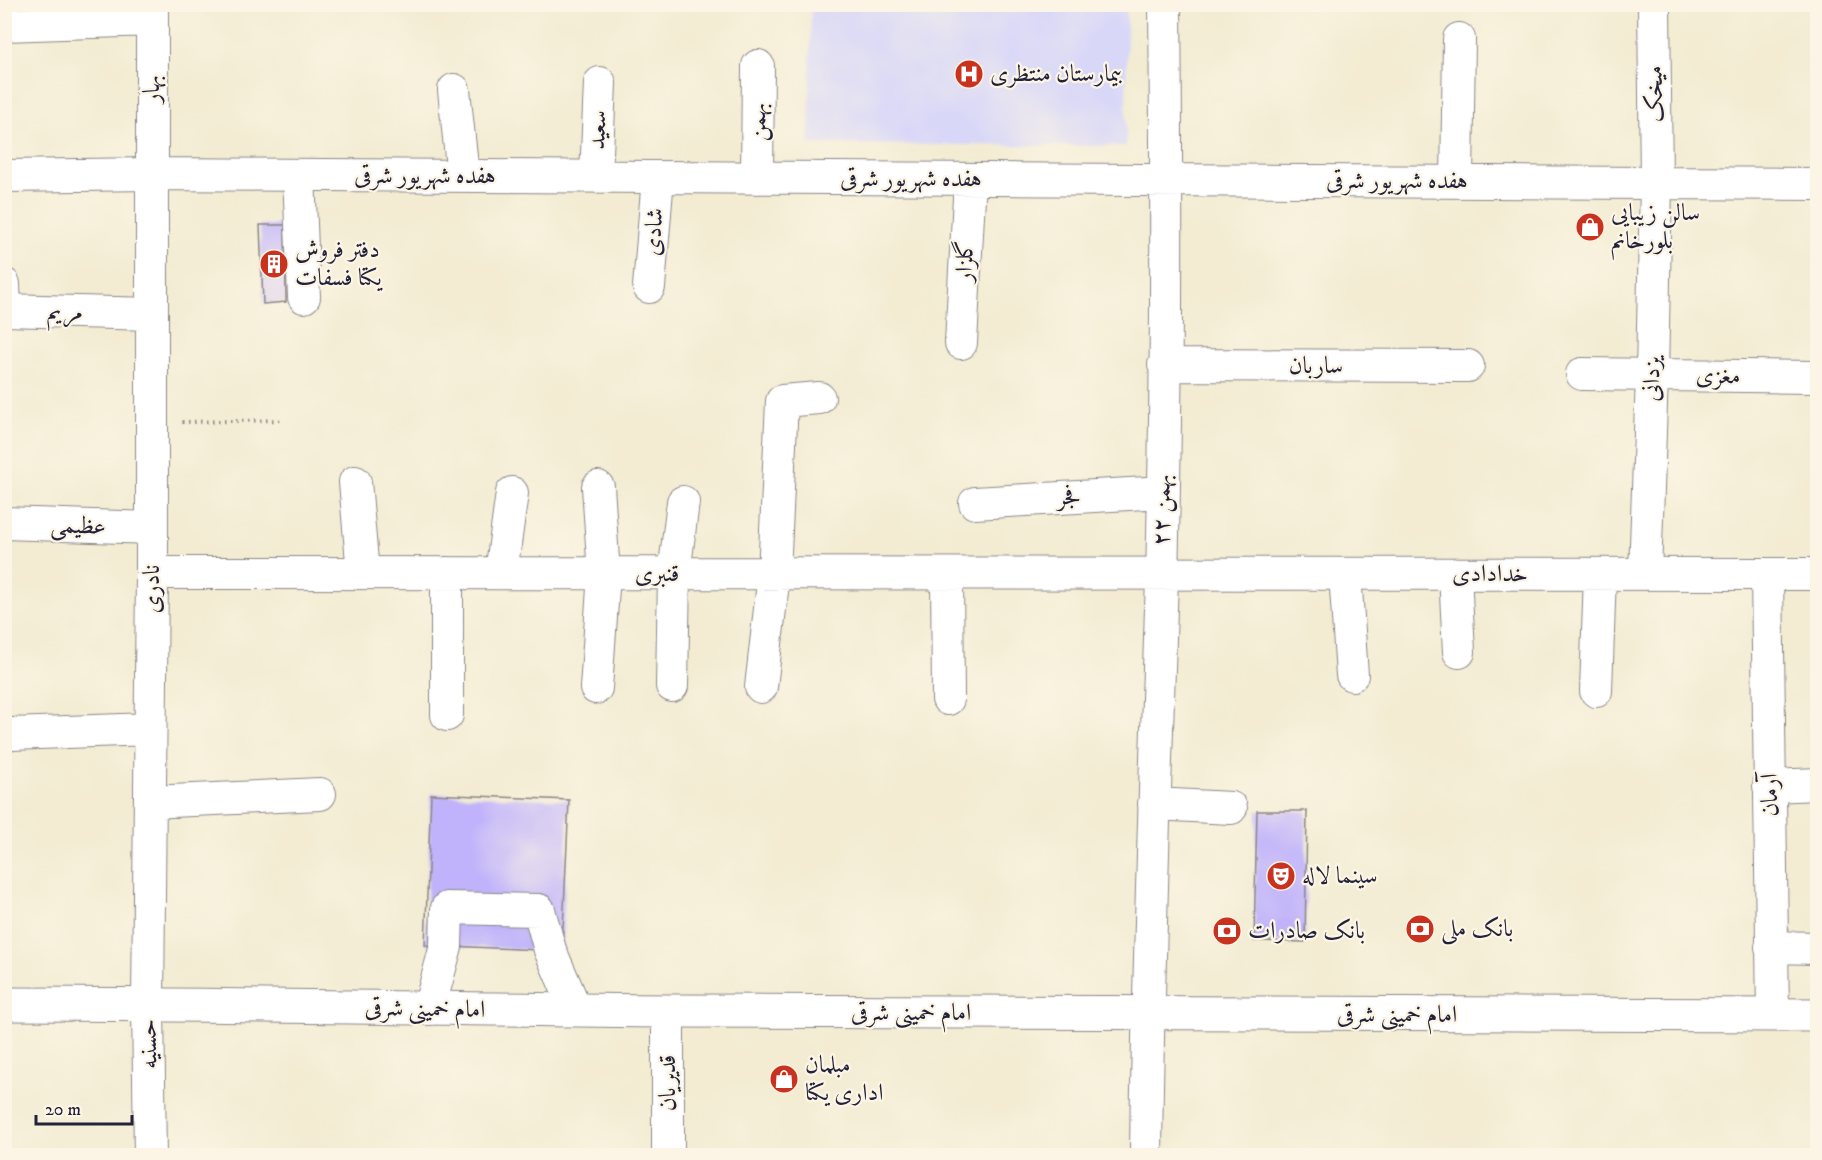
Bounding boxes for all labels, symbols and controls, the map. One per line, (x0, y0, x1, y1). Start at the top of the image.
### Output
hospital icon: بیمارستان منتظری (953, 58, 985, 90)
place label: بیمارستان منتظری (990, 59, 1122, 89)
street label: میخک (1640, 65, 1670, 123)
street label: بهار (137, 75, 167, 105)
street label: بهمن (743, 102, 773, 142)
street label: سعید (582, 109, 614, 151)
street label: هفده شهریور شرقی (354, 161, 496, 191)
street label: هفده شهریور شرقی (840, 164, 982, 194)
street label: هفده شهریور شرقی (1326, 166, 1468, 196)
place label: سالن زیبایی بلورخانم (1611, 198, 1700, 261)
street label: شادی (637, 207, 671, 257)
shop icon: سالن زیبایی بلورخانم (1574, 211, 1606, 243)
place label: دفتر فروش یکتا فسفات (295, 235, 383, 293)
street label: گلزار (948, 239, 981, 285)
building icon: دفتر فروش یکتا فسفات (258, 248, 290, 280)
street label: مریم (47, 297, 83, 332)
street label: ساربان (1289, 351, 1343, 381)
street label: یزدانی (1636, 353, 1668, 402)
street label: مغزی (1695, 361, 1741, 391)
street label: ۲۲ بهمن (1146, 474, 1178, 546)
street label: فجر (1053, 481, 1082, 513)
street label: عظیمی (50, 510, 106, 543)
street label: قنبری (635, 559, 679, 589)
street label: خدادادی (1452, 559, 1528, 589)
street label: نادری (137, 565, 167, 613)
street label: آرمان (1755, 770, 1785, 817)
theatre icon: سینما لاله (1265, 860, 1297, 892)
place label: سینما لاله (1302, 861, 1378, 891)
bank icon: بانک ملی (1404, 913, 1436, 945)
place label: بانک ملی (1441, 914, 1513, 945)
bank icon: بانک صادرات (1211, 915, 1243, 947)
place label: بانک صادرات (1248, 916, 1365, 946)
street label: امام خمینی شرقی (364, 993, 486, 1030)
street label: امام خمینی شرقی (851, 998, 971, 1033)
street label: امام خمینی شرقی (1337, 1000, 1457, 1035)
street label: حسنیه (134, 1019, 164, 1069)
place label: مبلمان اداری یکتا (805, 1050, 884, 1108)
street label: قدیریان (653, 1055, 683, 1111)
shop icon: مبلمان اداری یکتا (768, 1063, 800, 1095)
scale bar (36, 1088, 132, 1126)
text: 20 m (45, 1099, 81, 1121)

